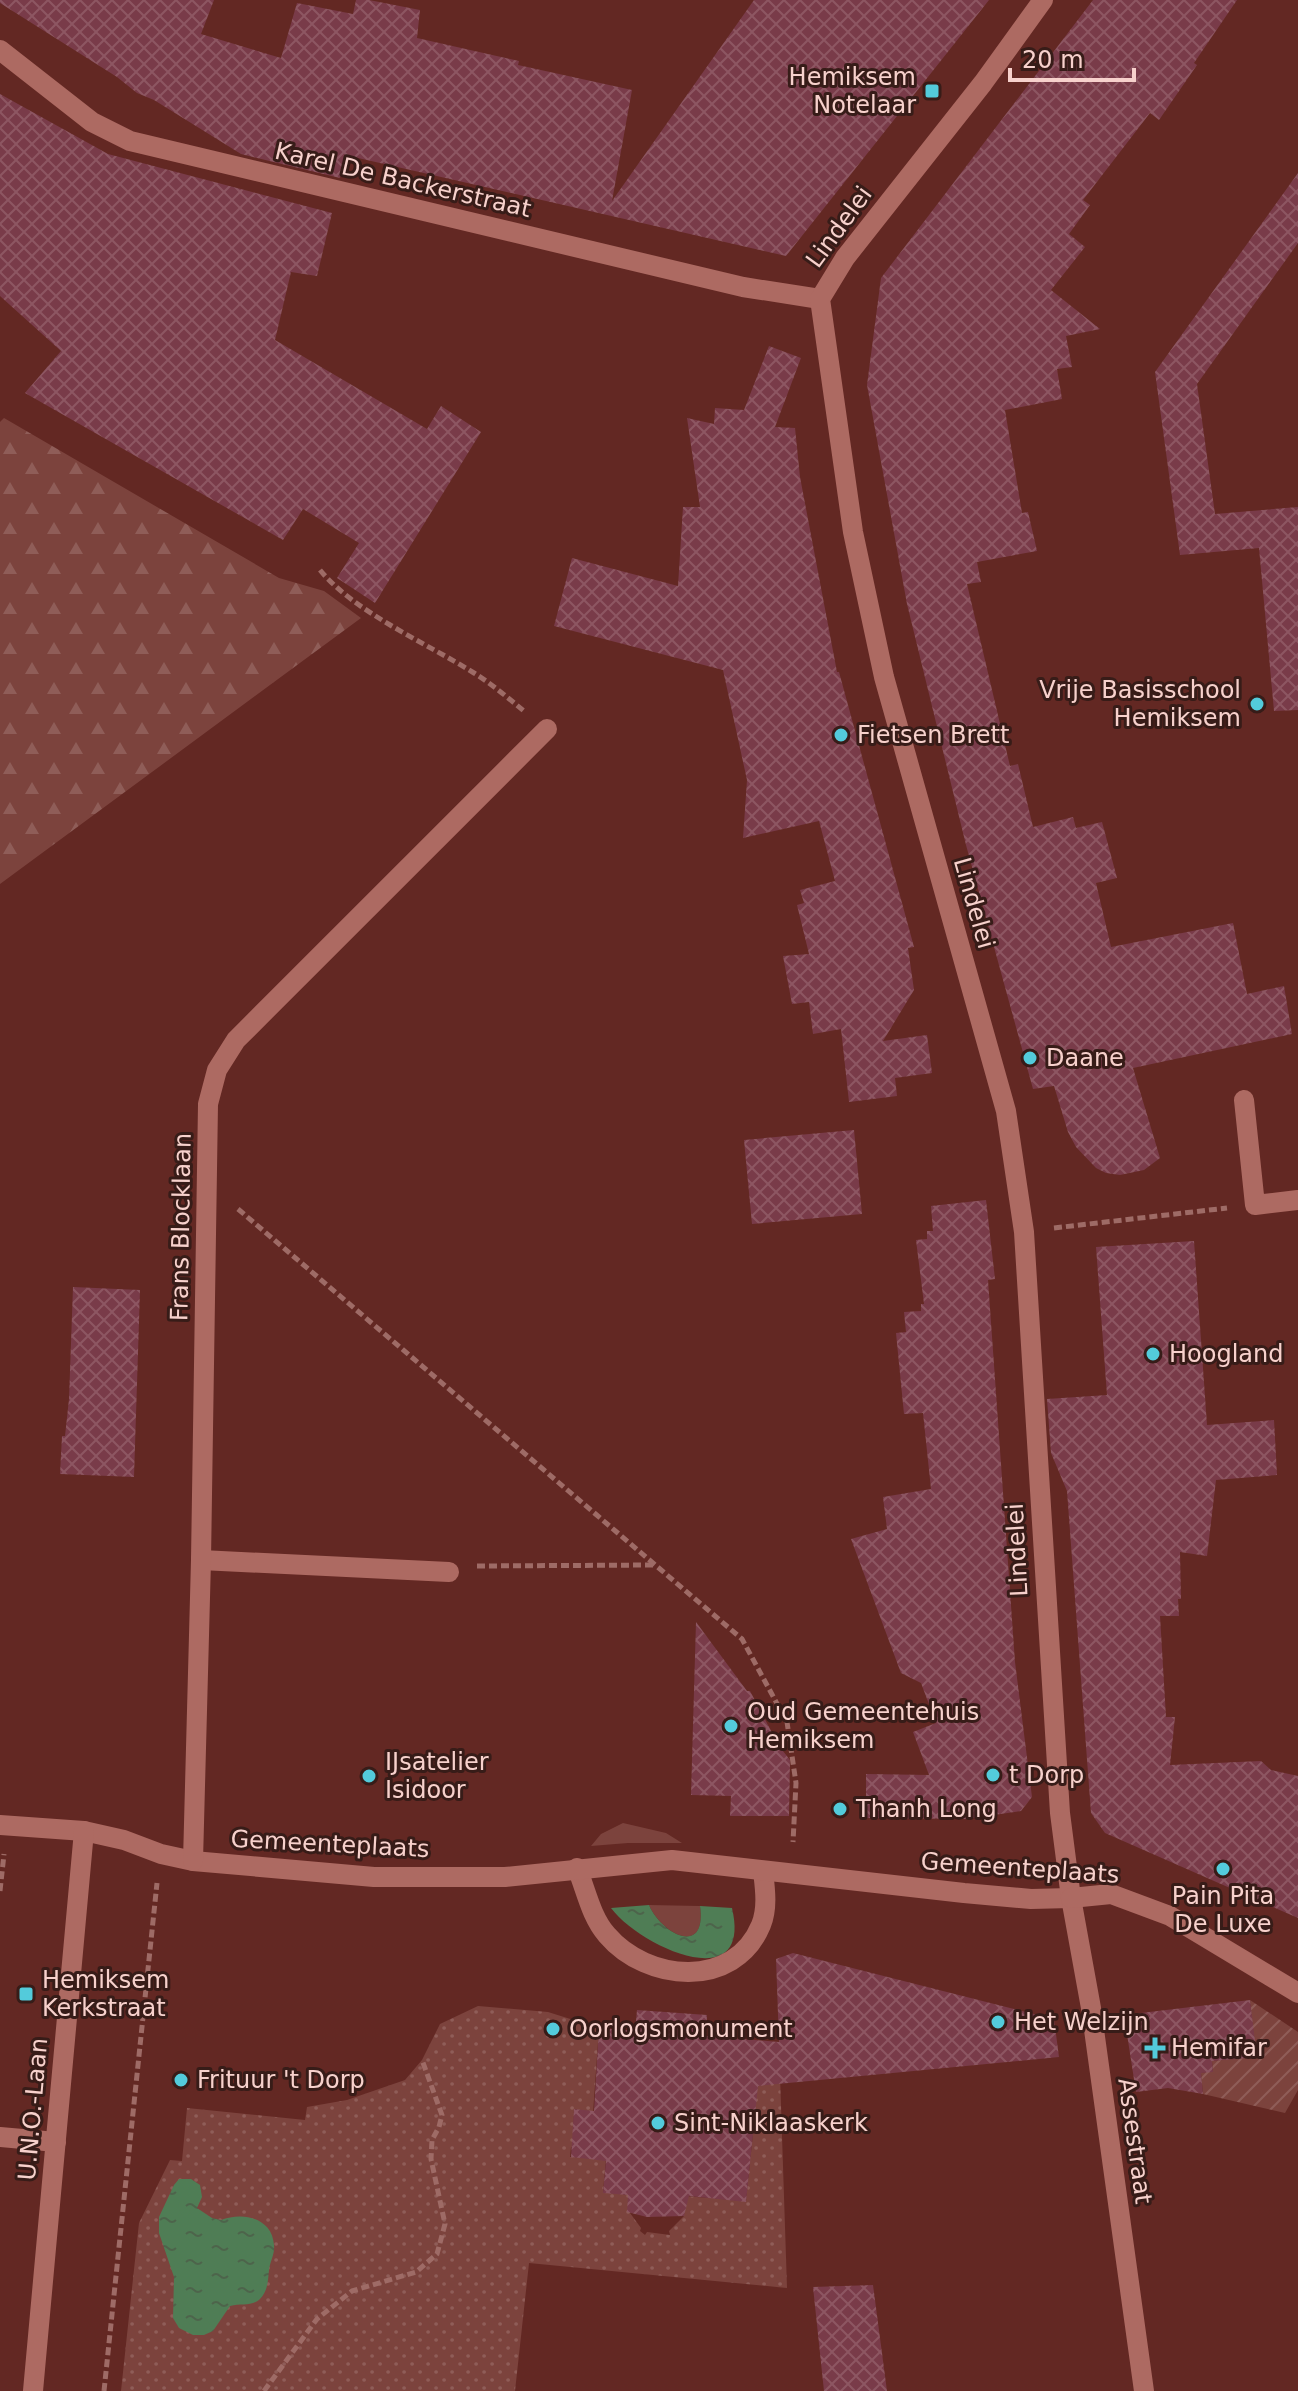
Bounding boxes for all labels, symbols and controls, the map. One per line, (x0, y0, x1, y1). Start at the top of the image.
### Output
scale bar (1010, 32, 1134, 82)
text: 20 m (1022, 46, 1084, 74)
place label: Hemiksem Notelaar (789, 63, 916, 119)
marker: Hemiksem Notelaar (923, 82, 941, 100)
street label: Karel De Backerstraat (272, 137, 534, 223)
street label: Lindelei (800, 181, 878, 273)
place label: Vrije Basisschool Hemiksem (1039, 676, 1241, 732)
marker: Vrije Basisschool Hemiksem (1248, 695, 1266, 713)
place label: Fietsen Brett (857, 721, 1009, 749)
marker: Fietsen Brett (832, 726, 850, 744)
street label: Lindelei (948, 854, 1000, 952)
place label: Daane (1046, 1044, 1124, 1072)
marker: Daane (1021, 1049, 1039, 1067)
street label: Frans Blocklaan (165, 1133, 197, 1321)
place label: Hoogland (1169, 1340, 1283, 1368)
marker: Hoogland (1144, 1345, 1162, 1363)
street label: Lindelei (1001, 1503, 1033, 1597)
place label: Oud Gemeentehuis Hemiksem (747, 1698, 979, 1754)
marker: Oud Gemeentehuis Hemiksem (722, 1717, 740, 1735)
place label: IJsatelier Isidoor (385, 1748, 489, 1804)
place label: t Dorp (1009, 1761, 1084, 1789)
marker: t Dorp (984, 1766, 1002, 1784)
marker: IJsatelier Isidoor (360, 1767, 378, 1785)
place label: Thanh Long (855, 1795, 997, 1823)
marker: Thanh Long (831, 1800, 849, 1818)
street label: Gemeenteplaats (230, 1825, 430, 1863)
street label: Gemeenteplaats (920, 1847, 1120, 1889)
marker: Pain Pita De Luxe (1214, 1860, 1232, 1878)
place label: Pain Pita De Luxe (1172, 1882, 1274, 1938)
place label: Hemiksem Kerkstraat (42, 1966, 169, 2022)
marker: Hemiksem Kerkstraat (17, 1985, 35, 2003)
place label: Het Welzijn (1014, 2008, 1149, 2036)
marker: Het Welzijn (989, 2013, 1007, 2031)
place label: Oorlogsmonument (569, 2015, 793, 2043)
marker: Oorlogsmonument (544, 2020, 562, 2038)
place label: Hemifar (1171, 2034, 1267, 2062)
street label: U.N.O.-Laan (13, 2037, 53, 2181)
marker: Hemifar (1146, 2039, 1164, 2057)
place label: Frituur 't Dorp (197, 2066, 365, 2094)
marker: Frituur 't Dorp (172, 2071, 190, 2089)
street label: Assestraat (1112, 2076, 1158, 2206)
place label: Sint-Niklaaskerk (674, 2109, 868, 2137)
marker: Sint-Niklaaskerk (649, 2114, 667, 2132)

